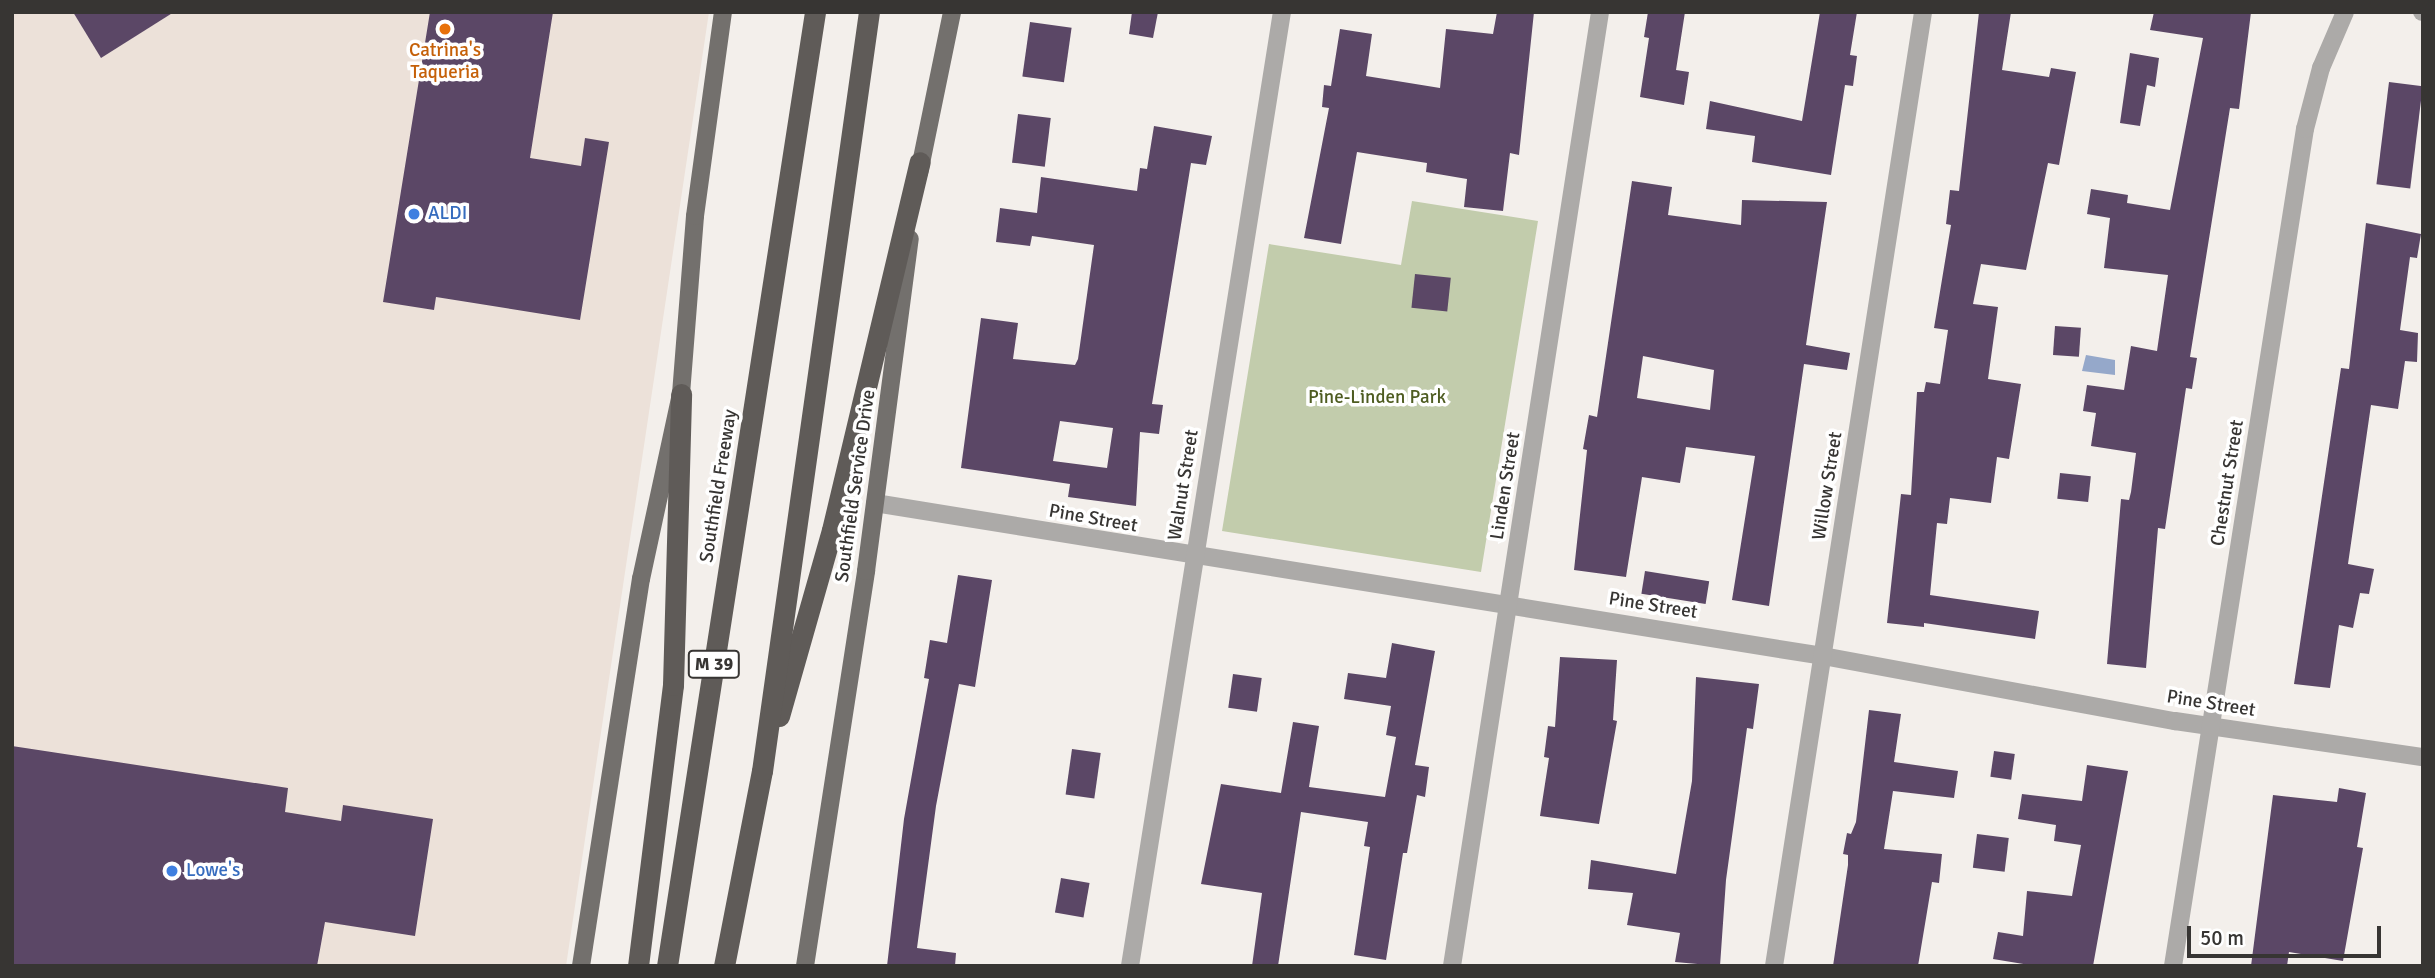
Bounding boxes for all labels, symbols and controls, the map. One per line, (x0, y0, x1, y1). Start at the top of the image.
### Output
marker: Catrina's Taqueria (437, 21, 453, 37)
place label: Catrina's Taqueria (409, 40, 481, 84)
place label: ALDI (428, 203, 467, 225)
marker: ALDI (406, 206, 422, 222)
park label: Pine-Linden Park (1308, 387, 1446, 409)
street label: Southfield Service Drive (831, 388, 881, 584)
street label: Southfield Freeway (696, 408, 742, 564)
street label: Chestnut Street (2207, 418, 2249, 548)
street label: Walnut Street (1164, 428, 1204, 542)
street label: Willow Street (1808, 430, 1848, 542)
street label: Linden Street (1486, 431, 1526, 541)
street label: Pine Street (1047, 500, 1139, 538)
street label: Pine Street (1607, 588, 1699, 624)
road number: M 39 (688, 650, 740, 678)
street label: Pine Street (2165, 686, 2257, 722)
place label: Lowe's (186, 860, 240, 882)
marker: Lowe's (164, 863, 180, 879)
scale bar (2190, 912, 2384, 956)
text: 50 m (2200, 925, 2244, 951)

